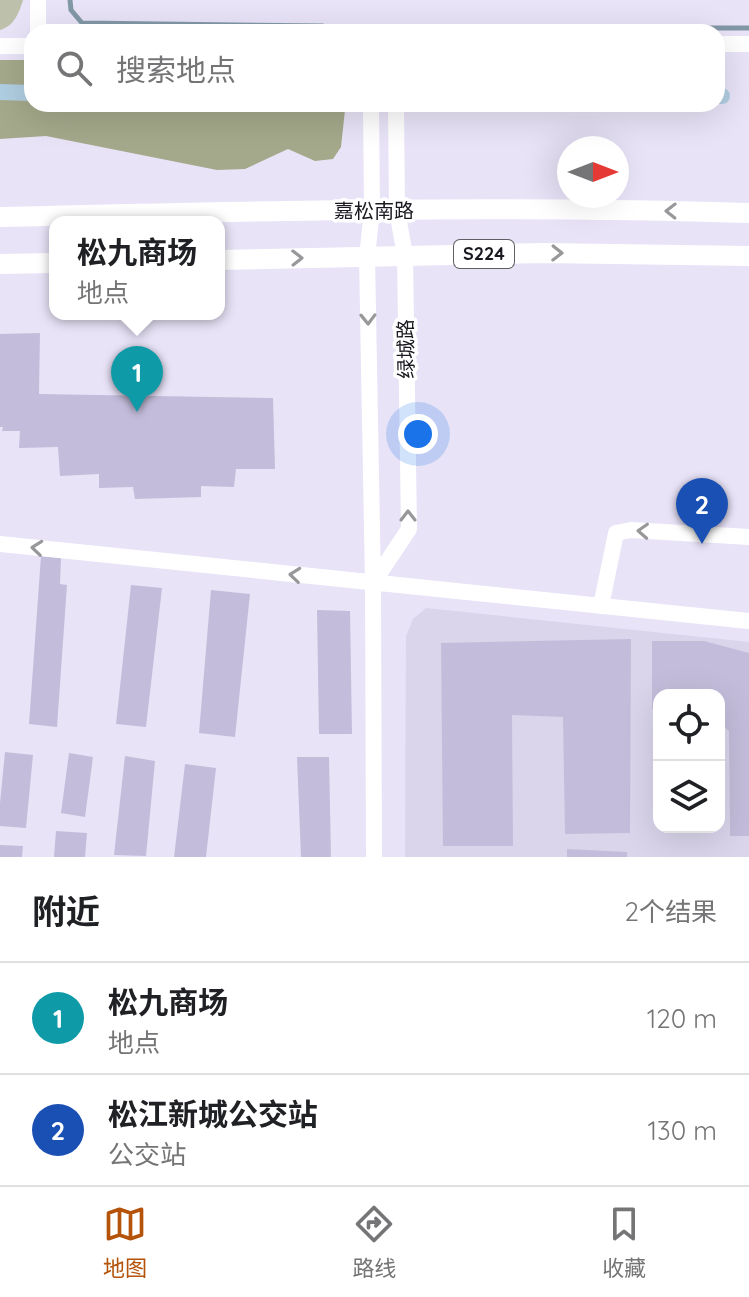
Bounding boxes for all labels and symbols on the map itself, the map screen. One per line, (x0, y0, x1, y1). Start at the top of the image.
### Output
north arrow (557, 136, 629, 208)
street label: 嘉松南路 (334, 198, 414, 223)
one-way arrow (664, 203, 677, 220)
road number: S224 (454, 240, 514, 268)
one-way arrow (551, 244, 564, 262)
one-way arrow (291, 249, 304, 267)
one-way arrow (359, 313, 377, 326)
street label: 绿城路 (392, 319, 419, 379)
pin: 1 (111, 346, 163, 412)
your location (398, 414, 438, 454)
pin: 2 (676, 478, 728, 544)
one-way arrow (400, 509, 417, 522)
one-way arrow (636, 523, 649, 540)
one-way arrow (30, 539, 43, 556)
one-way arrow (288, 567, 301, 584)

